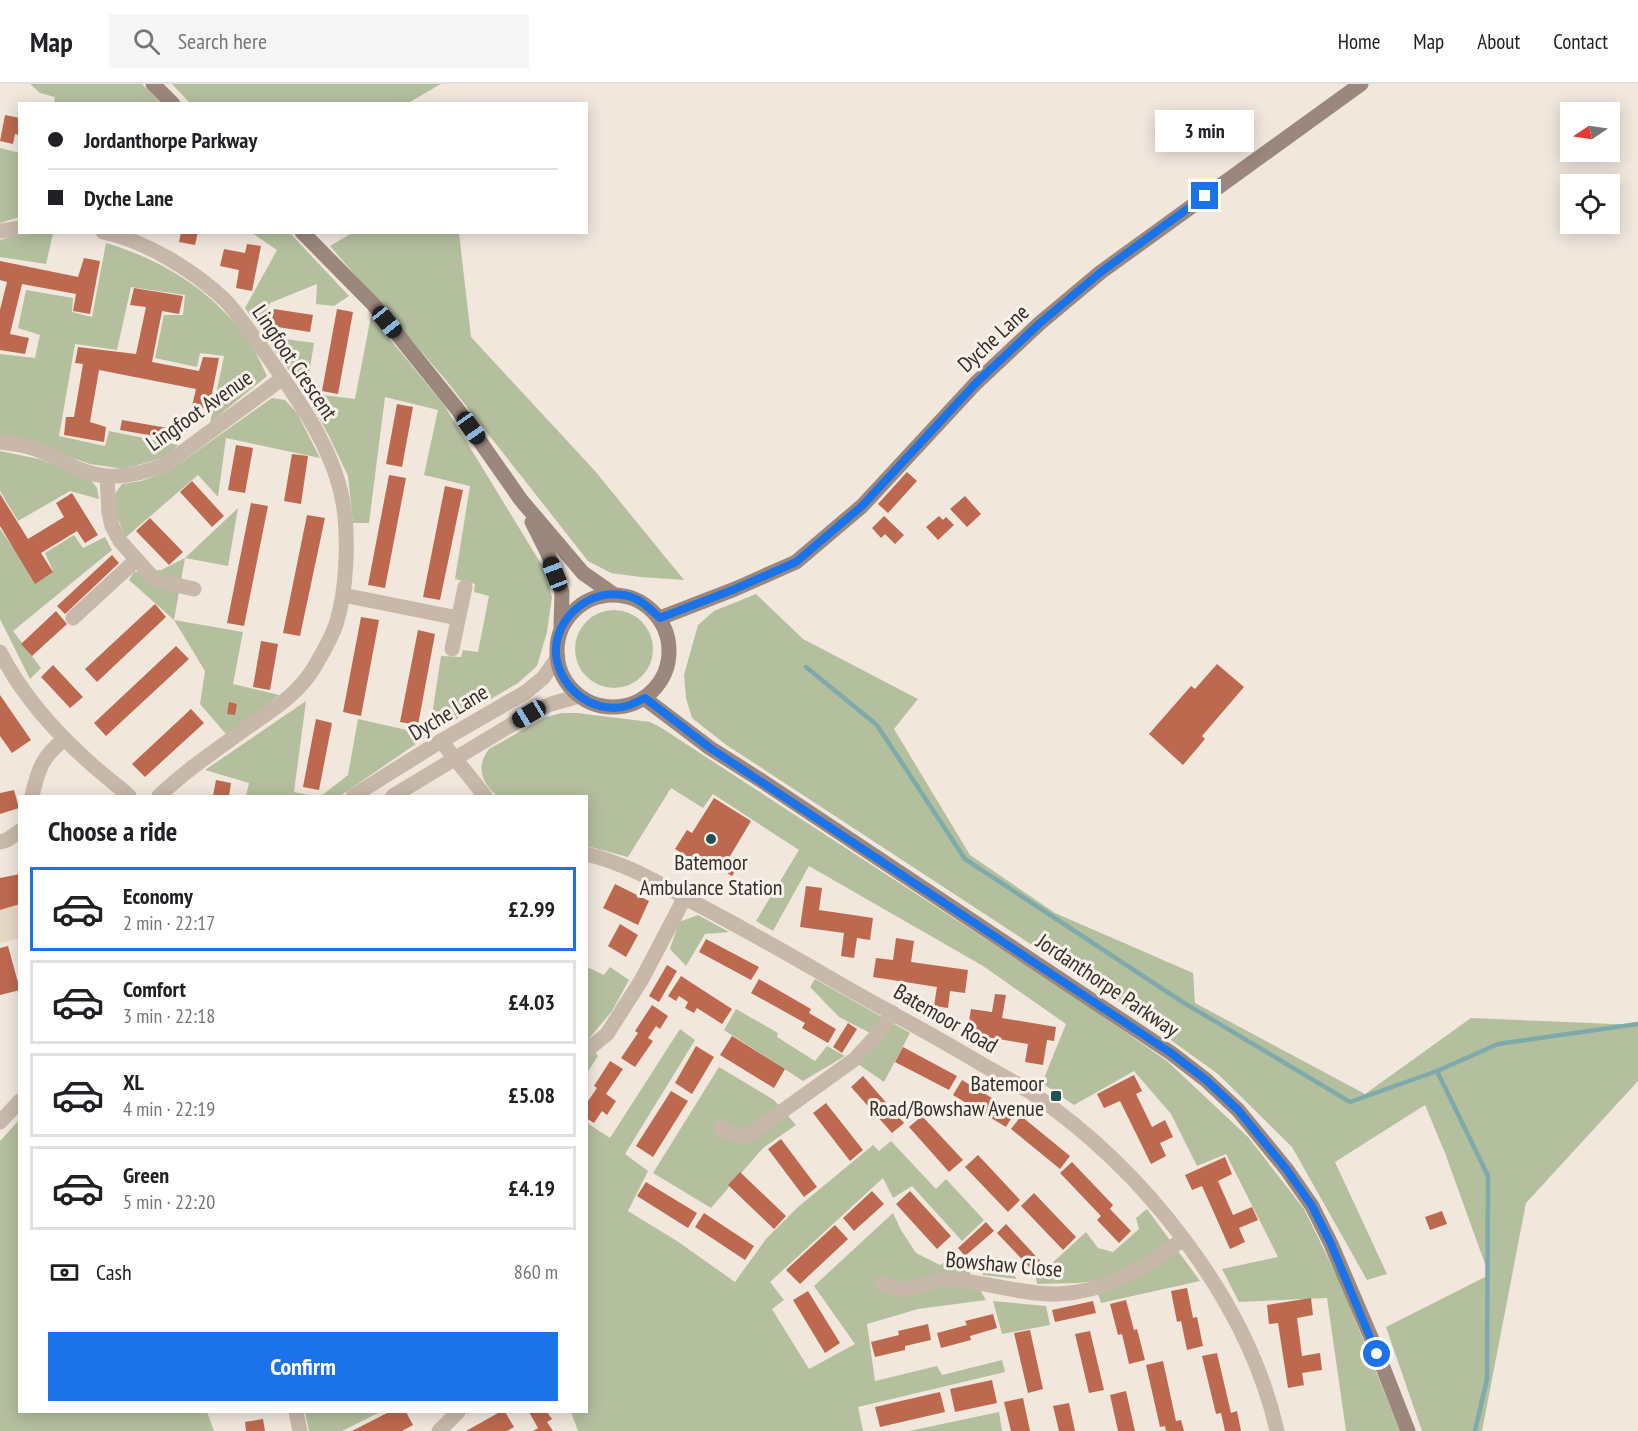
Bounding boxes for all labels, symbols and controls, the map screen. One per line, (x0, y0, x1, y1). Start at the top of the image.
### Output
search box (109, 14, 529, 68)
text: Map (30, 23, 73, 60)
icon: search (130, 25, 163, 58)
text: Search here (178, 27, 267, 55)
text: Home (1338, 28, 1380, 55)
text: Map (1413, 28, 1444, 55)
text: About (1477, 28, 1520, 55)
text: Contact (1553, 28, 1608, 55)
north arrow (1560, 102, 1620, 162)
map controls (1560, 102, 1620, 234)
callout: 3 min (1156, 109, 1254, 151)
text: 3 min (1184, 118, 1225, 144)
text: Jordanthorpe Parkway (84, 126, 257, 154)
button: locate (1560, 174, 1620, 234)
route end (1191, 182, 1218, 209)
text: Dyche Lane (84, 184, 174, 212)
street label: Dyche Lane (952, 298, 1034, 378)
street label: Lingfoot Crescent (246, 299, 344, 425)
car (369, 302, 405, 342)
street label: Lingfoot Avenue (140, 363, 258, 457)
car (453, 408, 489, 448)
car (540, 554, 570, 594)
street label: Dyche Lane (403, 678, 493, 746)
car (509, 697, 549, 731)
text: Choose a ride (48, 814, 177, 848)
marker: Batemoor Ambulance Station (704, 832, 718, 846)
place label: Batemoor Ambulance Station (640, 848, 782, 901)
icon: car (51, 882, 105, 936)
text: Economy (123, 882, 193, 910)
text: £2.99 (508, 895, 555, 923)
text: 2 min · 22:17 (123, 910, 215, 936)
street label: Jordanthorpe Parkway (1030, 926, 1185, 1043)
icon: car (51, 975, 105, 1029)
text: Comfort (123, 975, 186, 1003)
street label: Batemoor Road (889, 977, 1003, 1059)
text: £4.03 (508, 988, 555, 1016)
text: 3 min · 22:18 (123, 1003, 215, 1029)
icon: car (51, 1068, 105, 1122)
text: XL (123, 1068, 144, 1096)
place label: Batemoor Road/Bowshaw Avenue (869, 1069, 1044, 1122)
text: £5.08 (508, 1081, 555, 1109)
marker: Batemoor Road/Bowshaw Avenue (1049, 1089, 1063, 1103)
text: 4 min · 22:19 (123, 1096, 215, 1122)
icon: car (51, 1161, 105, 1215)
text: Green (123, 1161, 169, 1189)
text: £4.19 (508, 1174, 555, 1202)
text: 5 min · 22:20 (123, 1189, 215, 1215)
street label: Bowshaw Close (944, 1245, 1064, 1283)
icon: cash (48, 1256, 81, 1289)
text: Cash (96, 1258, 132, 1286)
text: 860 m (514, 1259, 558, 1285)
button: Confirm (48, 1332, 558, 1401)
route start (1363, 1340, 1390, 1367)

